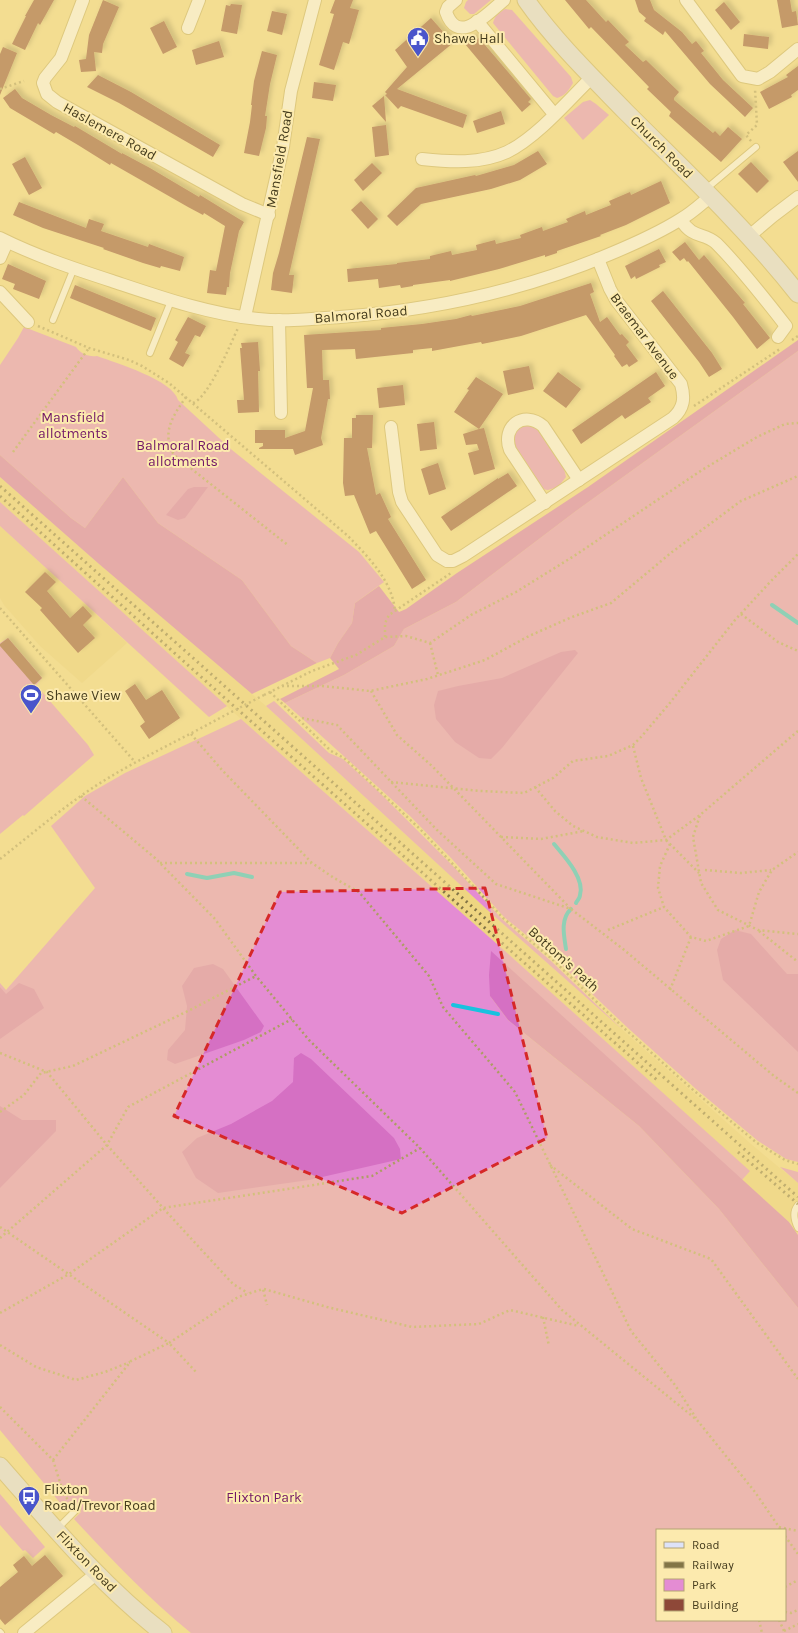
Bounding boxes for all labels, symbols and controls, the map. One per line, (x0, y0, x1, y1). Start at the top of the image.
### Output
public building icon: Shawe Hall (405, 25, 431, 58)
place label: Shawe Hall (434, 30, 504, 47)
street label: Haslemere Road (60, 99, 159, 164)
street label: Mansfield Road (262, 109, 296, 209)
street label: Church Road (627, 112, 697, 182)
street label: Braemar Avenue (607, 290, 683, 383)
street label: Balmoral Road (314, 302, 408, 327)
park label: Mansfield allotments (38, 409, 108, 442)
park label: Balmoral Road allotments (136, 437, 230, 470)
sports icon: Shawe View (18, 682, 44, 715)
place label: Shawe View (46, 687, 121, 704)
street label: Bottom's Path (525, 923, 603, 996)
place label: Flixton Road/Trevor Road (44, 1481, 156, 1514)
bus stop icon: Flixton Road/Trevor Road (16, 1484, 42, 1517)
park label: Flixton Park (226, 1489, 302, 1506)
street label: Flixton Road (53, 1527, 120, 1596)
legend (656, 1529, 786, 1621)
text: Road (692, 1538, 720, 1552)
text: Railway (692, 1558, 734, 1572)
text: Park (692, 1578, 717, 1592)
text: Building (692, 1598, 739, 1612)

